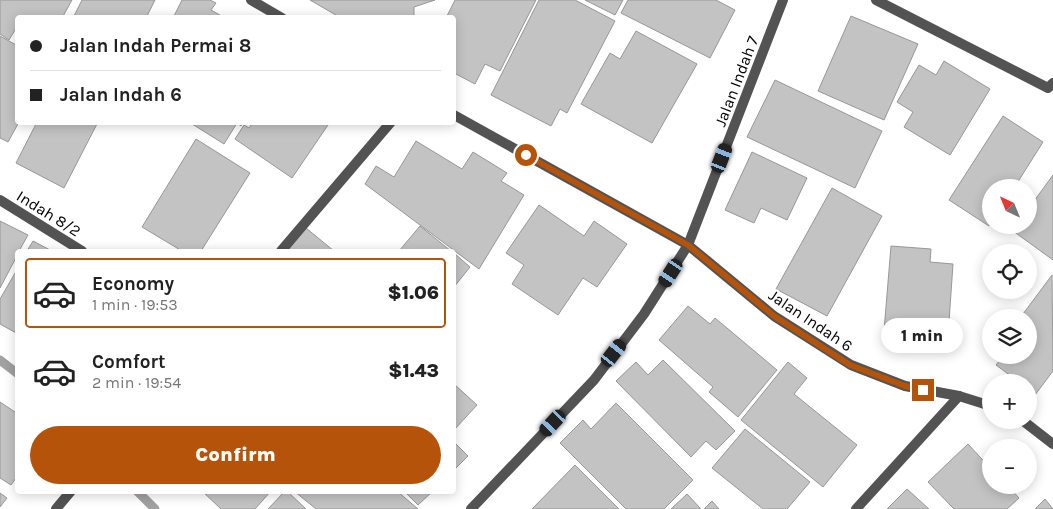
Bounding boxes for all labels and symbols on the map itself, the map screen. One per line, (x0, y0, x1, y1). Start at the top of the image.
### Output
street label: Jalan Indah 7 (711, 33, 763, 129)
car (709, 141, 734, 175)
route start (515, 144, 537, 166)
north arrow (982, 179, 1038, 234)
street label: Indah 8/2 (13, 186, 84, 241)
car (656, 256, 685, 290)
street label: Jalan Indah 6 (765, 285, 856, 355)
callout: 1 min (882, 318, 964, 352)
car (598, 337, 629, 369)
route end (912, 379, 934, 401)
car (537, 407, 568, 439)

